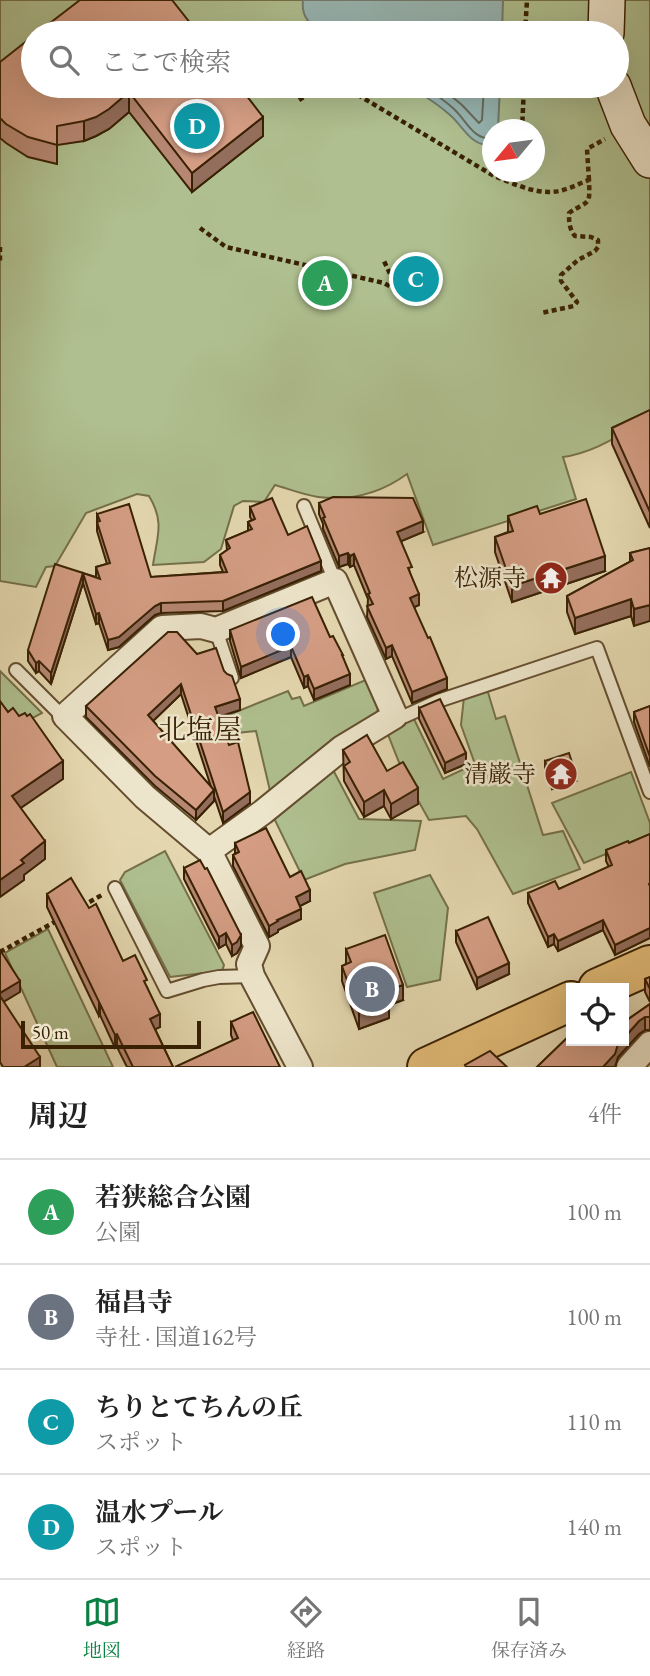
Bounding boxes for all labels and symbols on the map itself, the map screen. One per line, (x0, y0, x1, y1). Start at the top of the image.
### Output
pin: D (174, 100, 220, 152)
north arrow (482, 119, 545, 182)
pin: C (393, 253, 439, 305)
pin: A (302, 257, 348, 309)
temple icon: 松源寺 (532, 559, 570, 597)
place label: 松源寺 (454, 562, 526, 593)
your location (266, 617, 300, 651)
district label: 北塩屋 (158, 711, 242, 747)
temple icon: 清巌寺 (542, 755, 580, 793)
place label: 清巌寺 (464, 758, 536, 789)
pin: B (349, 963, 395, 1015)
scale bar (21, 1018, 201, 1050)

